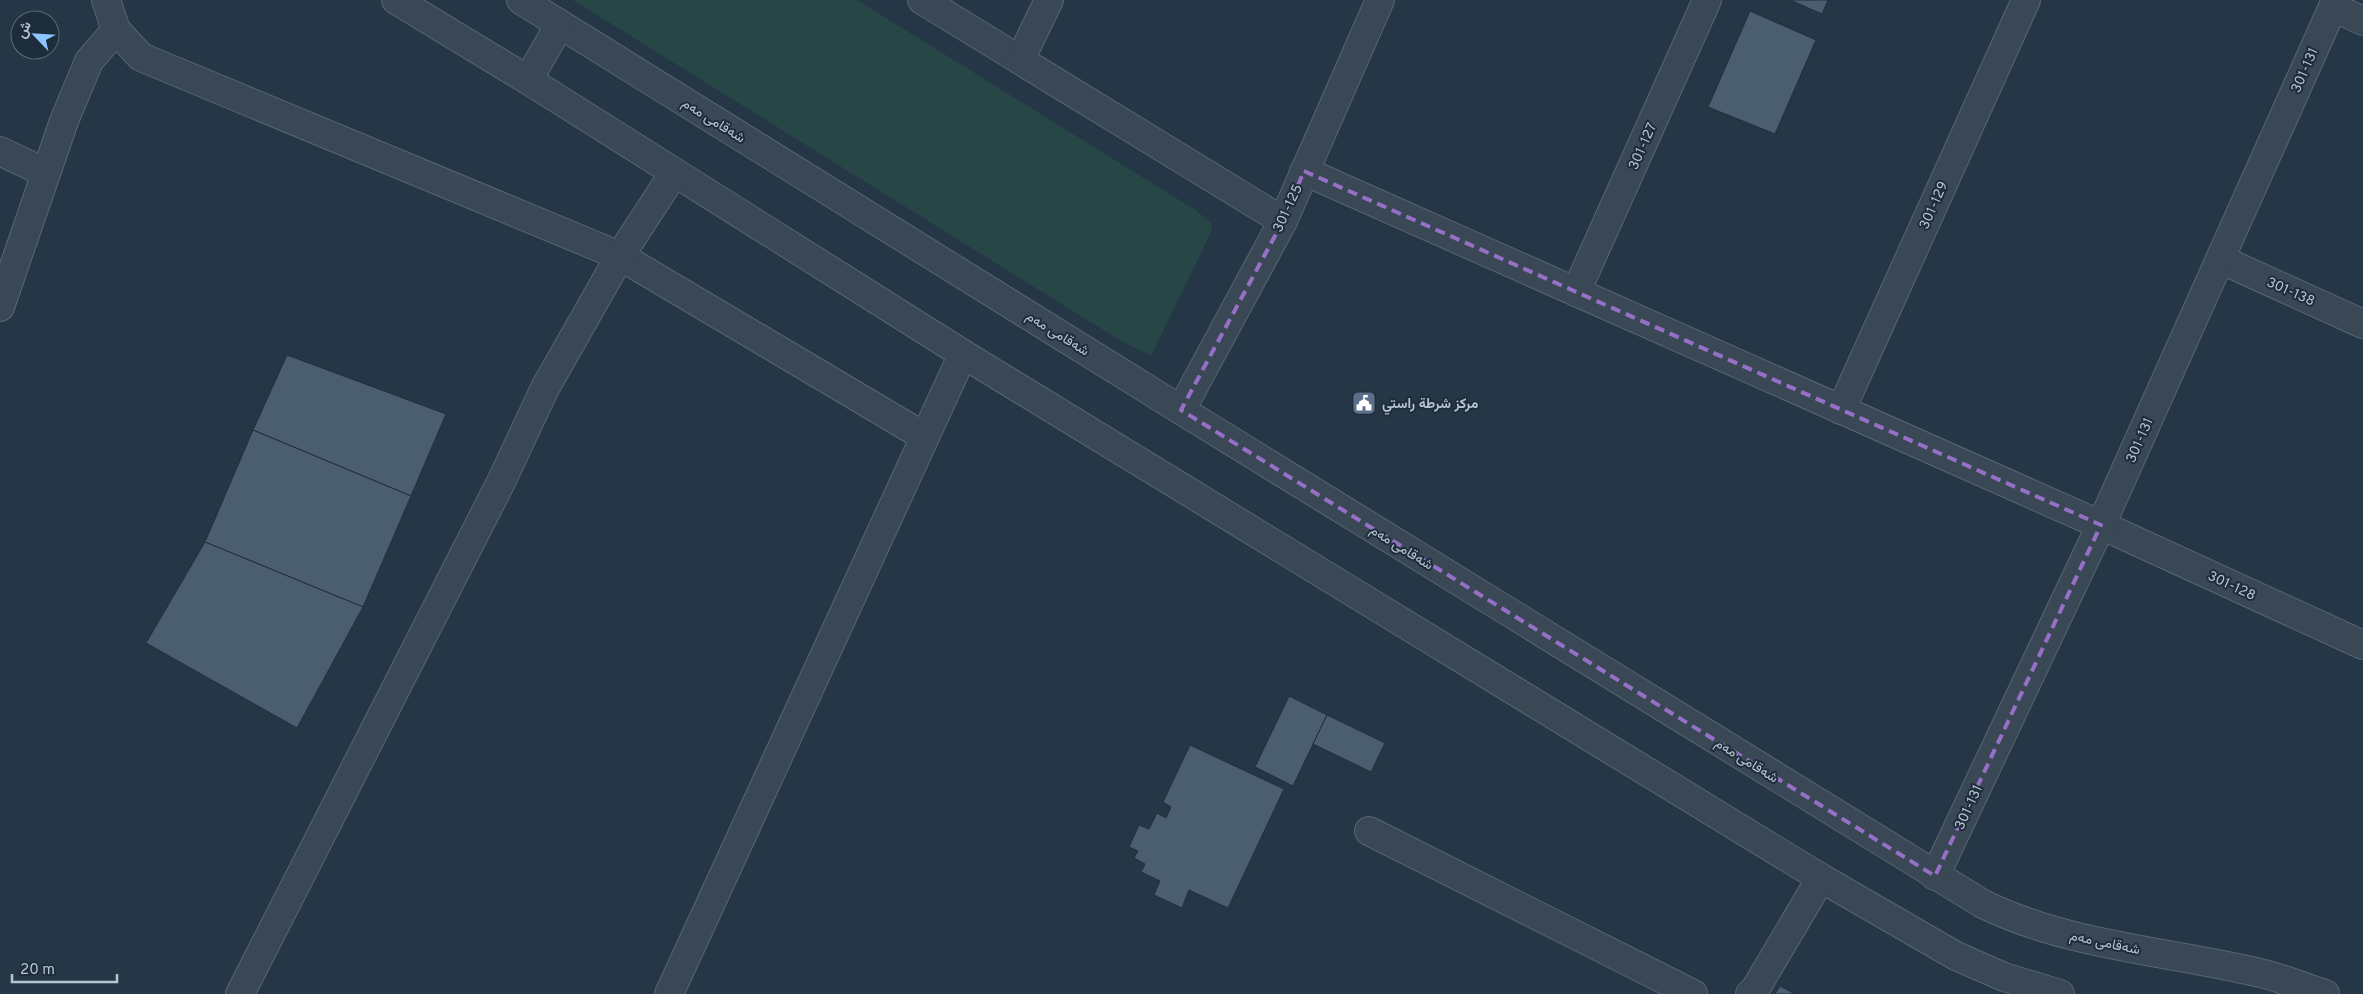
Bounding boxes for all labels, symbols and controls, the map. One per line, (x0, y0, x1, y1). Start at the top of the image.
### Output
north arrow (10, 10, 60, 60)
text: ش (13, 19, 36, 41)
street label: 301-131 (2288, 45, 2323, 96)
street label: شەقامی مەم (678, 95, 748, 147)
street label: 301-127 (1626, 120, 1661, 173)
street label: 301-129 (1916, 179, 1952, 232)
street label: 301-125 (1270, 182, 1307, 235)
street label: 301-138 (2264, 274, 2317, 310)
street label: شەقامی مەم (1022, 308, 1092, 360)
public building icon: مركز شرطة راستي (1351, 390, 1377, 416)
place label: مركز شرطة راستي (1382, 396, 1479, 415)
street label: 301-131 (2123, 415, 2158, 466)
street label: شەقامی مەم (1366, 522, 1436, 574)
street label: 301-128 (2205, 568, 2258, 605)
street label: شەقامی مەم (1711, 735, 1781, 787)
street label: 301-131 (1952, 782, 1987, 833)
street label: شەقامی مەم (2068, 928, 2141, 959)
scale bar (12, 952, 118, 984)
text: 20 m (20, 961, 55, 980)

